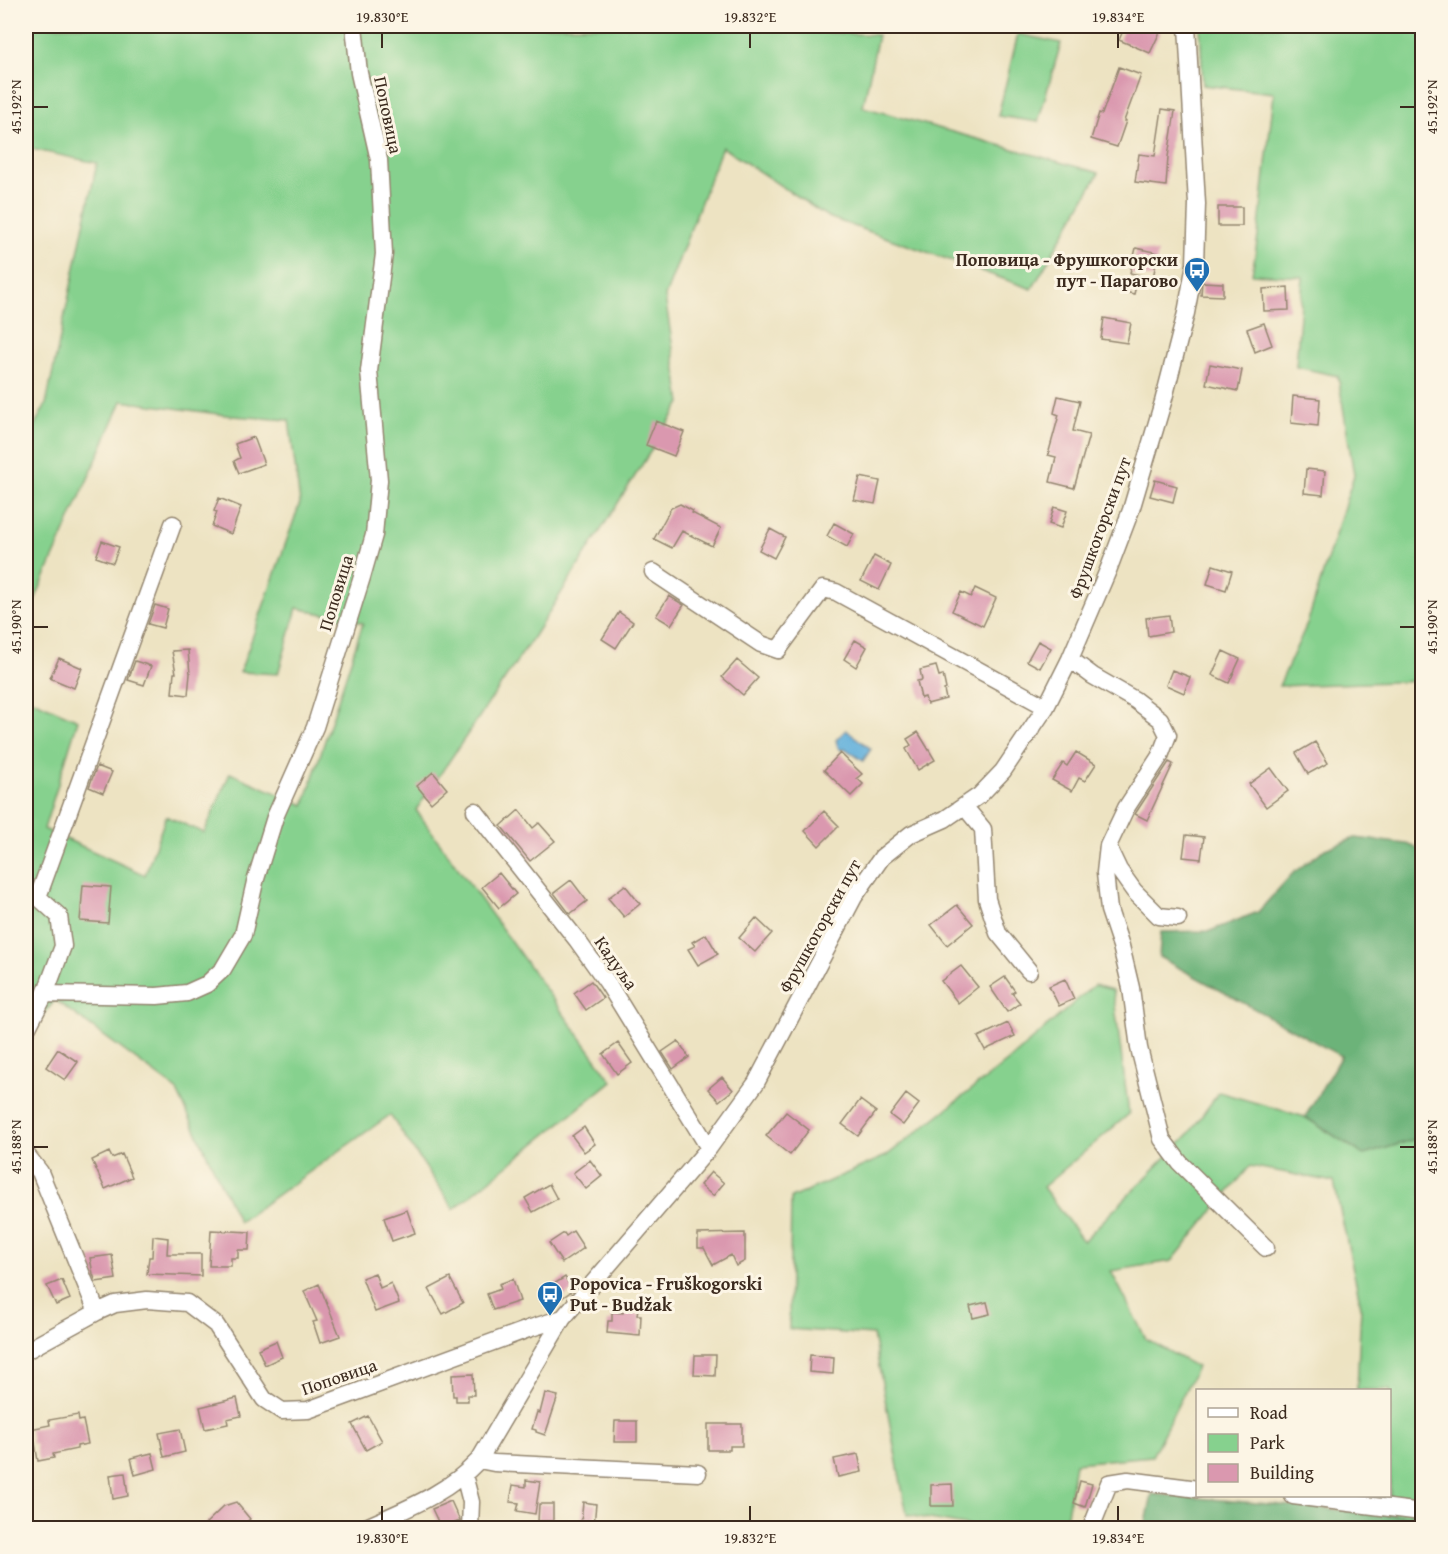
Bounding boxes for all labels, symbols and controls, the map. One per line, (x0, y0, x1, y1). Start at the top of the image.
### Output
text: 19.830°E (356, 6, 409, 27)
text: 19.832°E (724, 6, 777, 27)
text: 19.834°E (1092, 6, 1145, 27)
street label: Поповица (367, 74, 410, 156)
text: 45.192°N (5, 79, 26, 134)
text: 45.192°N (1421, 79, 1442, 134)
place label: Поповица - Фрушкогорски пут - Парагово (956, 246, 1178, 294)
bus stop icon: Поповица - Фрушкогорски пут - Парагово (1182, 255, 1212, 293)
street label: Фрушкогорски пут (1061, 453, 1138, 603)
street label: Поповица (311, 551, 360, 634)
text: 45.190°N (5, 599, 26, 654)
text: 45.190°N (1421, 599, 1442, 654)
street label: Фрушкогорски пут (772, 854, 868, 998)
street label: Кадуља (588, 930, 645, 996)
text: 45.188°N (5, 1119, 26, 1174)
text: 45.188°N (1421, 1119, 1442, 1174)
place label: Popovica - Fruškogorski Put - Budžak (570, 1270, 763, 1318)
bus stop icon: Popovica - Fruškogorski Put - Budžak (535, 1279, 565, 1317)
street label: Поповица (297, 1351, 381, 1402)
legend (1196, 1389, 1391, 1497)
text: Road (1250, 1399, 1288, 1426)
text: Park (1250, 1429, 1286, 1456)
text: Building (1250, 1459, 1314, 1486)
text: 19.830°E (356, 1527, 409, 1548)
text: 19.832°E (724, 1527, 777, 1548)
text: 19.834°E (1092, 1527, 1145, 1548)

